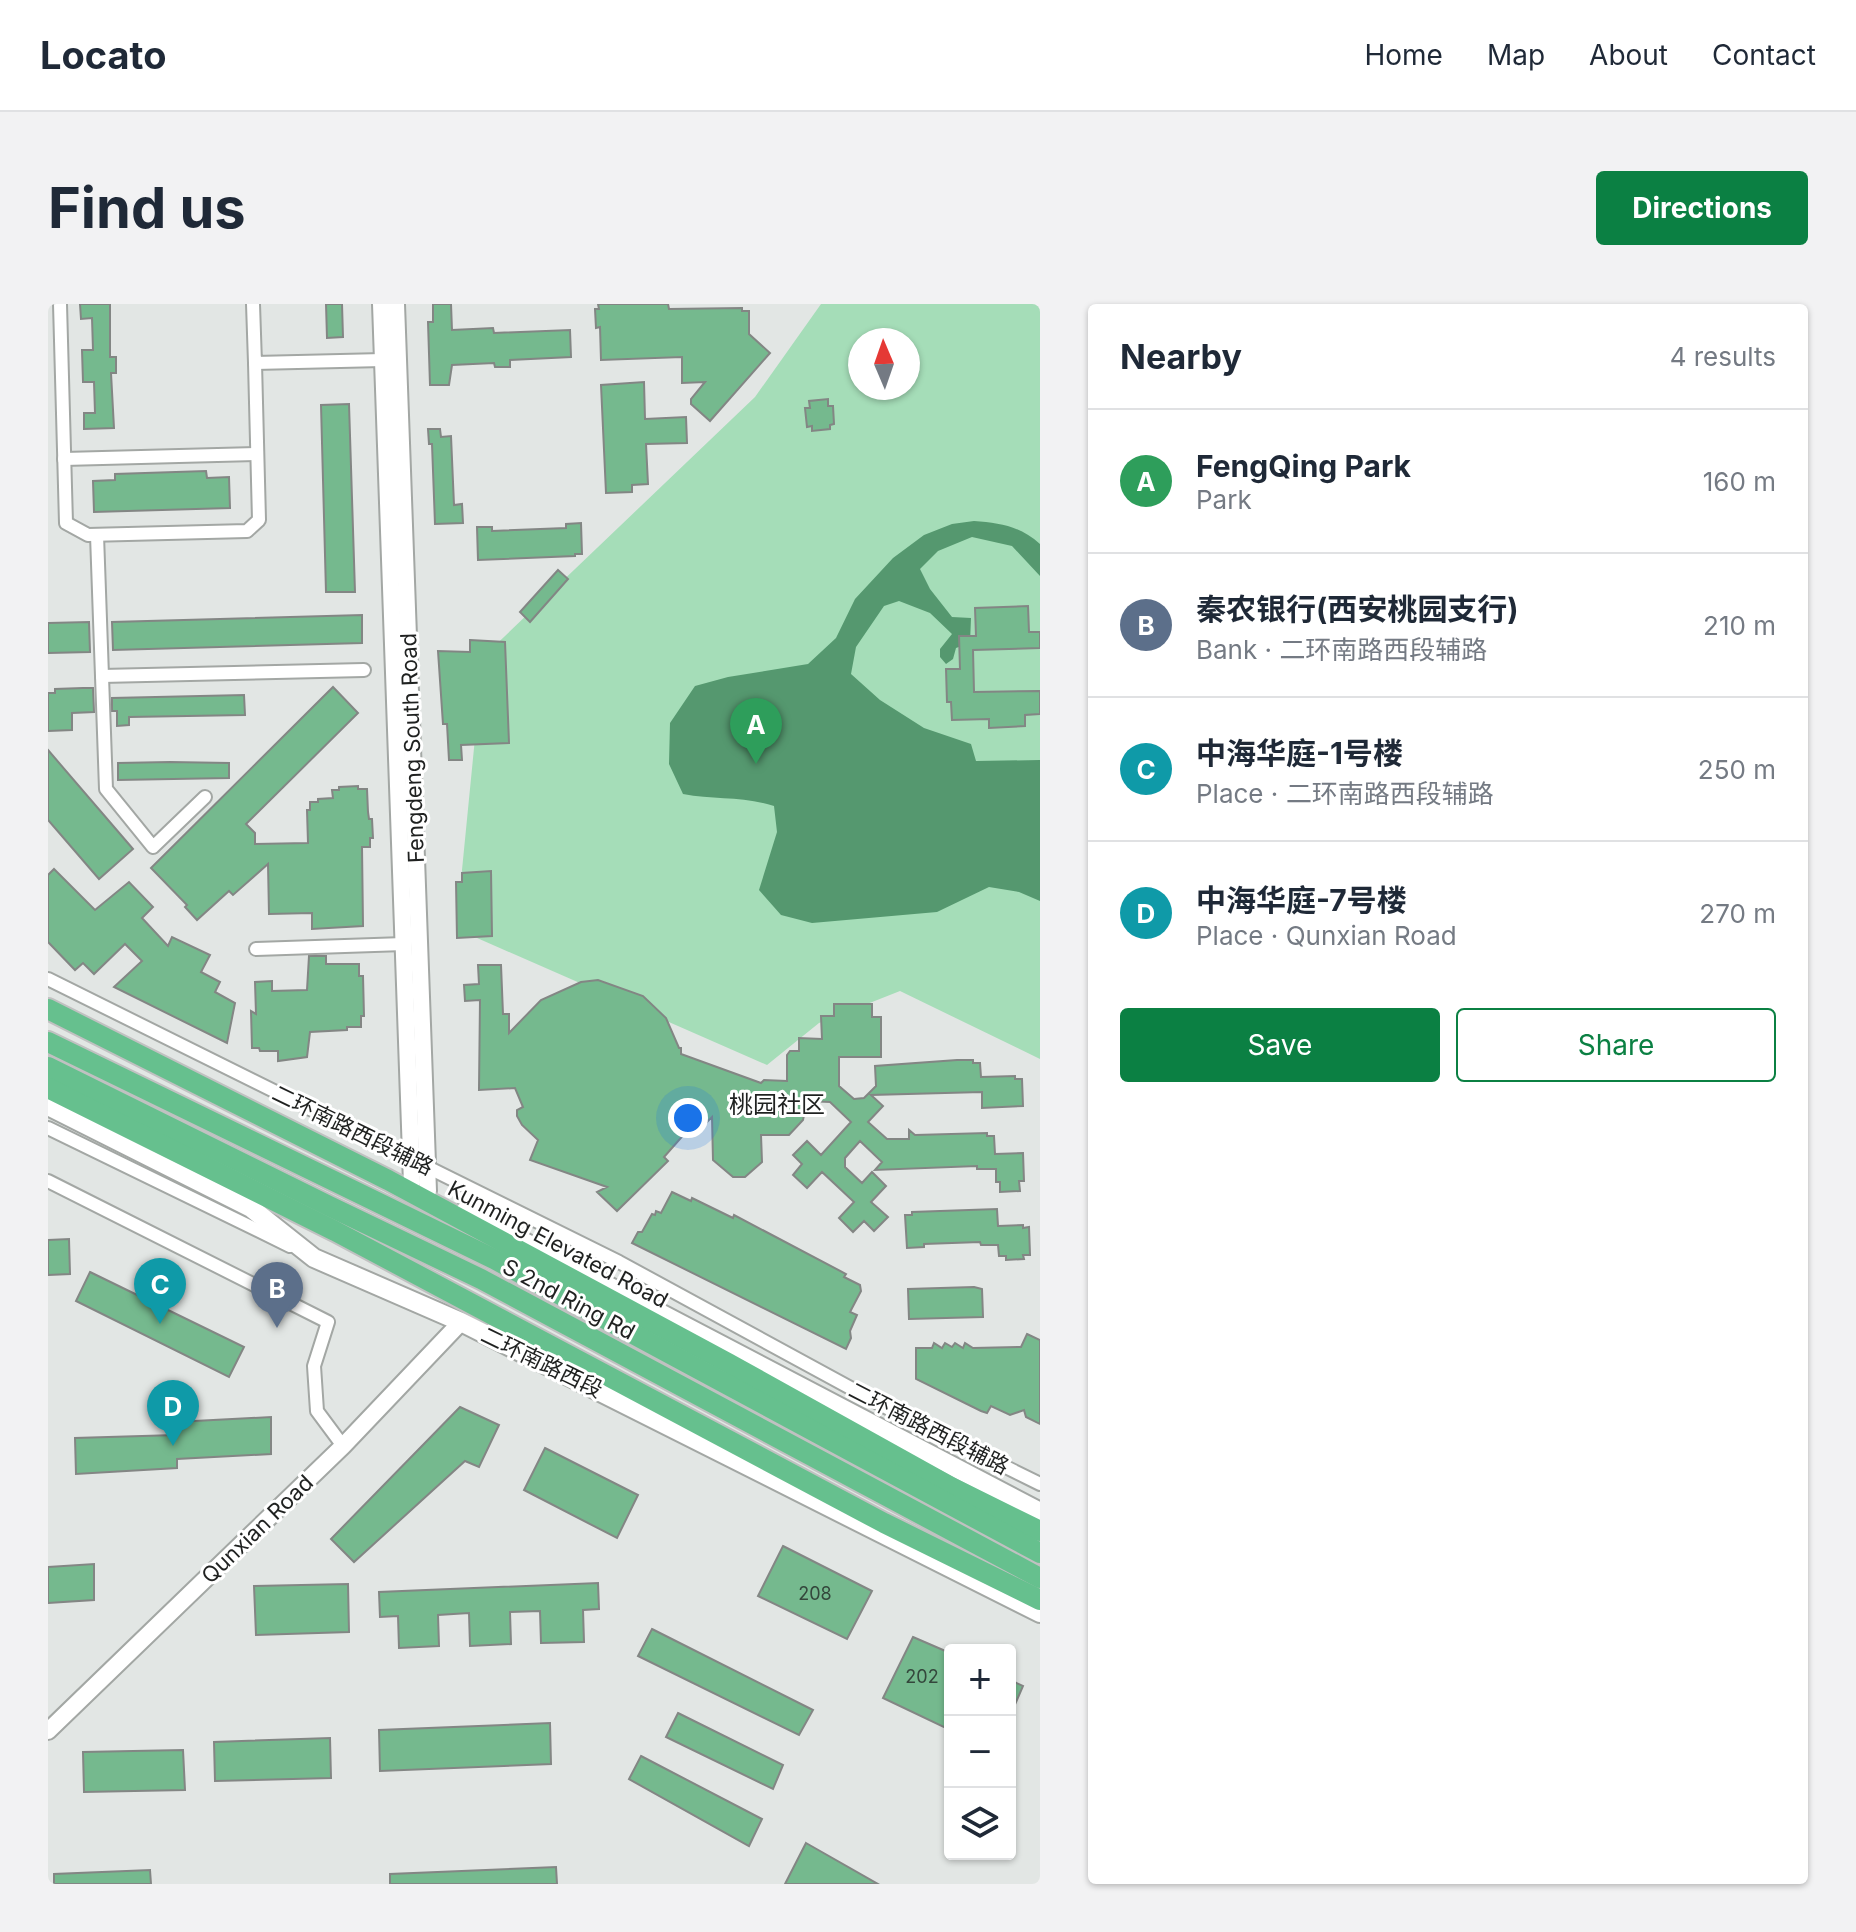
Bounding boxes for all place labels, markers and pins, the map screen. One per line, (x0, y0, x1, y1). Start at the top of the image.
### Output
pin: A (730, 698, 782, 764)
pin: C (134, 1258, 186, 1324)
pin: B (251, 1262, 303, 1328)
pin: D (147, 1380, 199, 1446)

